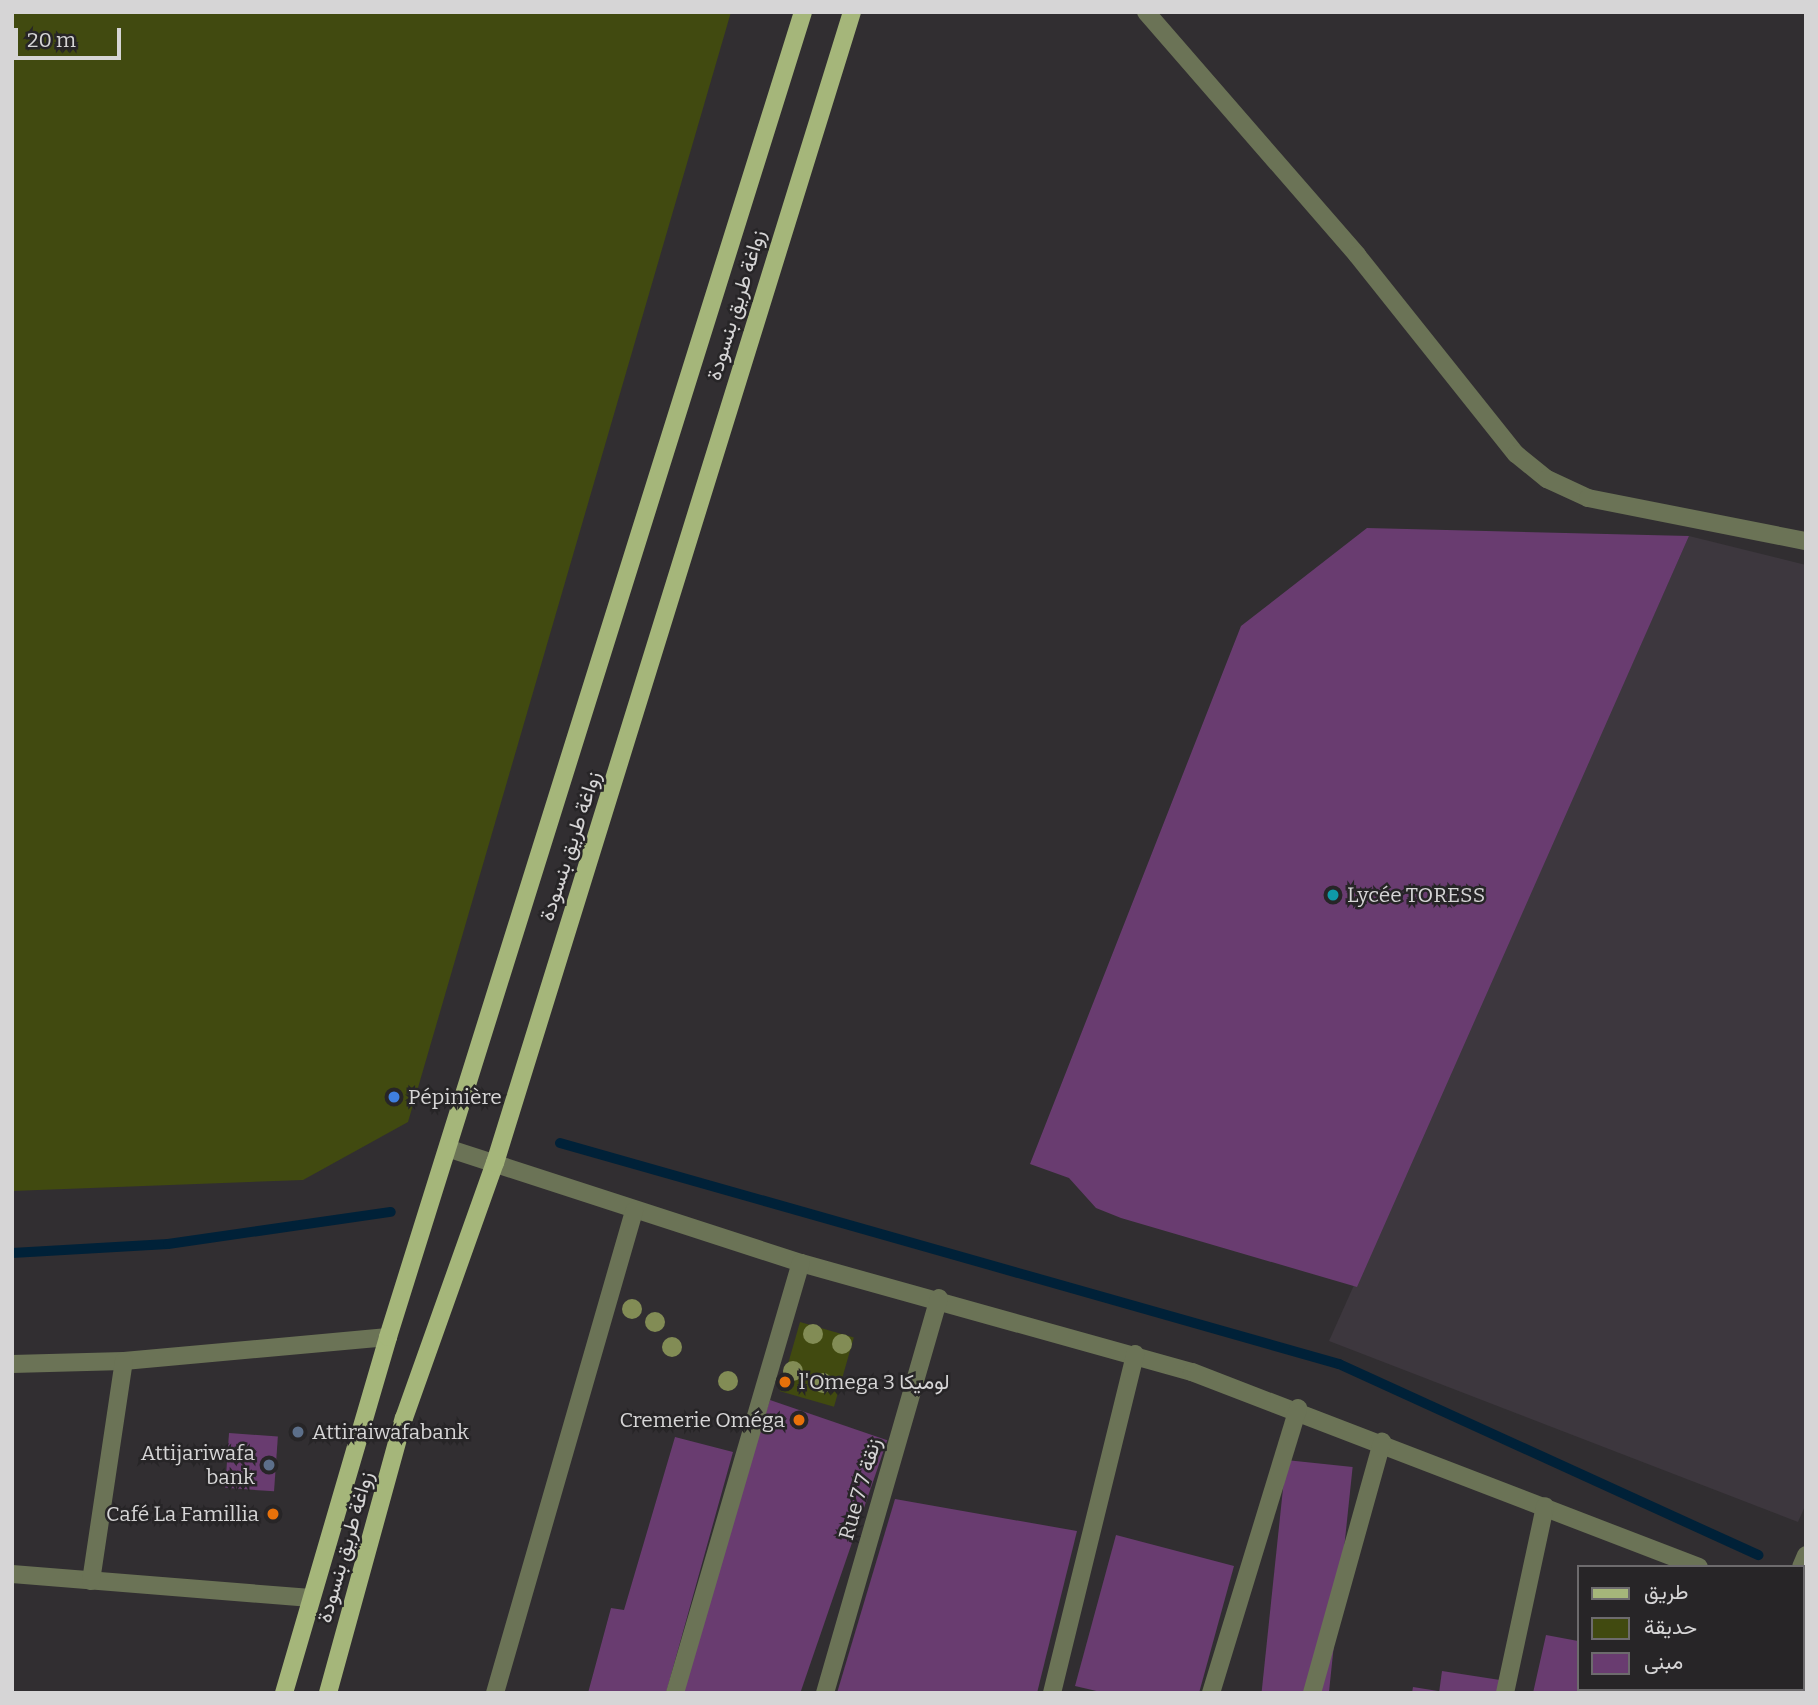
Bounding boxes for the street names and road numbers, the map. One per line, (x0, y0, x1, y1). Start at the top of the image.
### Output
street label: زواغة طريق بنسودة (701, 227, 771, 383)
street label: زواغة طريق بنسودة (534, 768, 606, 924)
street label: Rue 7 زنقة 7 (833, 1435, 887, 1543)
street label: زواغة طريق بنسودة (311, 1469, 379, 1625)

